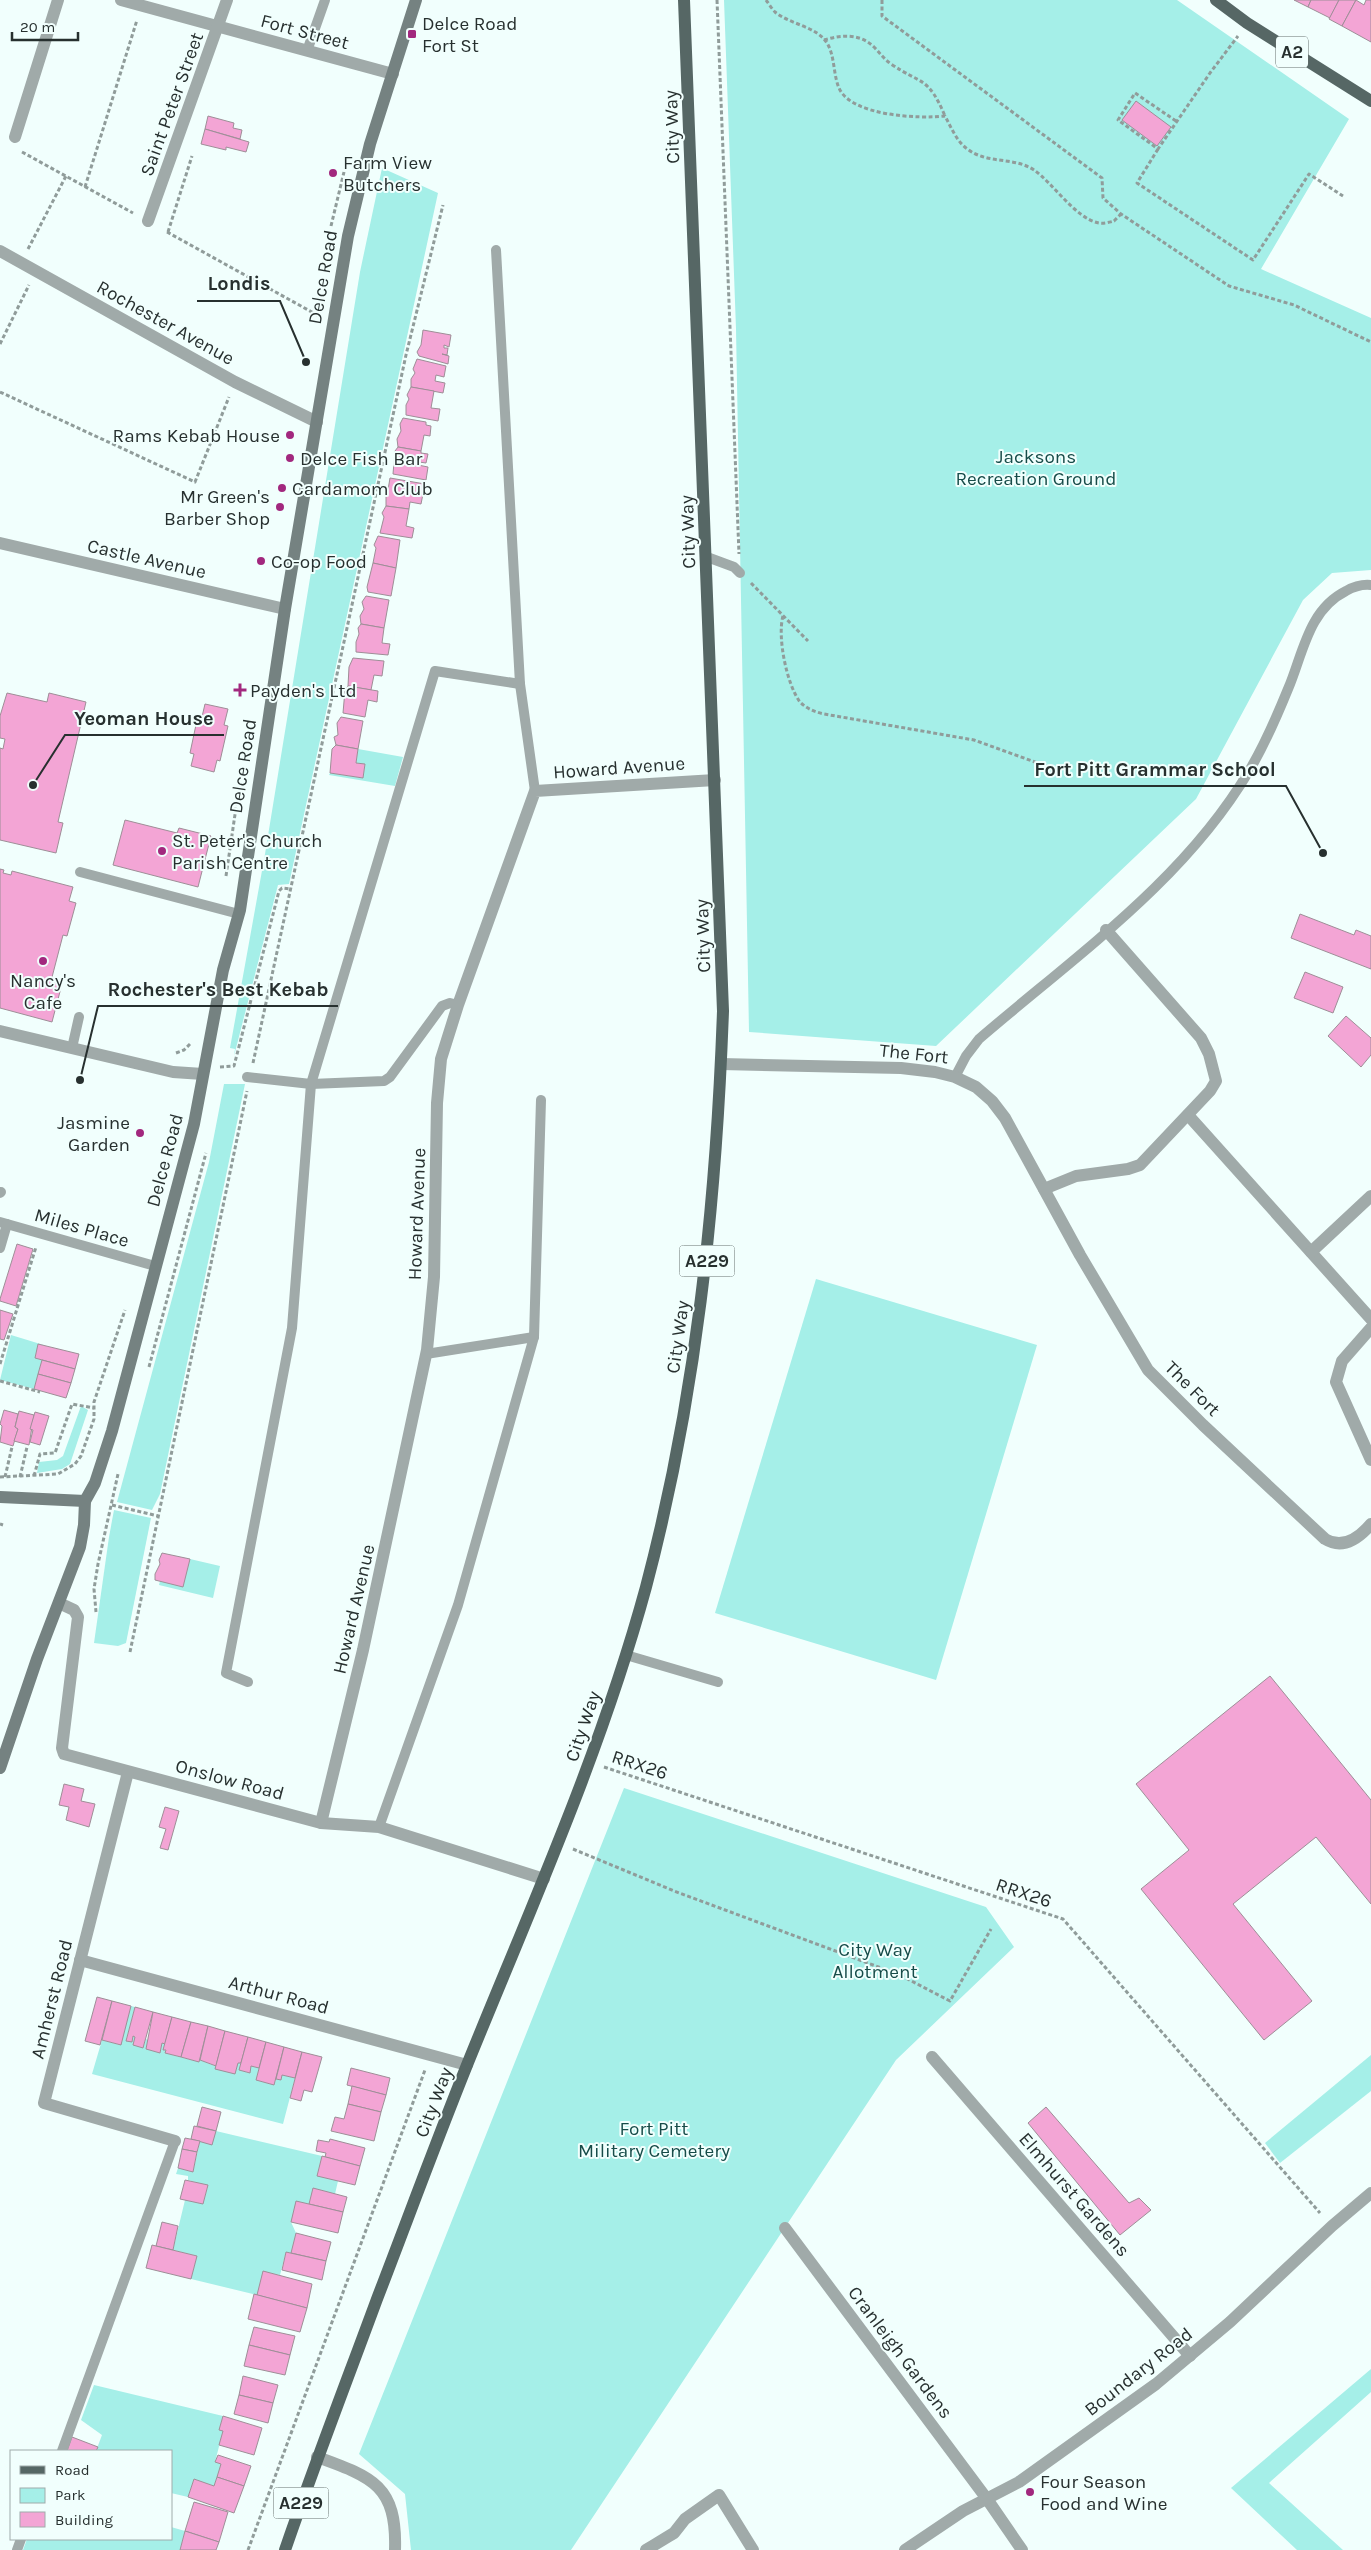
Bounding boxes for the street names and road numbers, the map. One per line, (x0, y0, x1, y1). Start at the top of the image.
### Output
street label: Fort Street (258, 10, 351, 54)
street label: Saint Peter Street (136, 29, 208, 179)
road number: A2 (1276, 36, 1308, 68)
street label: City Way (660, 90, 684, 164)
street label: Delce Road (304, 228, 342, 326)
street label: Rochester Avenue (93, 276, 238, 370)
street label: City Way (676, 495, 700, 569)
street label: Castle Avenue (85, 535, 208, 583)
street label: Delce Road (225, 717, 261, 815)
street label: Howard Avenue (552, 752, 686, 784)
street label: City Way (691, 899, 715, 973)
street label: The Fort (878, 1039, 949, 1069)
street label: Delce Road (142, 1111, 188, 1209)
street label: Howard Avenue (404, 1147, 430, 1281)
street label: Miles Place (32, 1204, 131, 1252)
road number: A229 (680, 1246, 734, 1276)
street label: City Way (662, 1299, 694, 1375)
street label: The Fort (1160, 1357, 1224, 1421)
street label: Howard Avenue (328, 1542, 380, 1676)
street label: City Way (561, 1688, 605, 1765)
street label: RRX26 (609, 1746, 670, 1784)
street label: Onslow Road (173, 1755, 286, 1805)
street label: RRX26 (993, 1874, 1054, 1912)
street label: Amherst Road (27, 1937, 77, 2061)
street label: Arthur Road (226, 1971, 331, 2019)
street label: City Way (410, 2064, 457, 2141)
street label: Elmhurst Gardens (1014, 2128, 1134, 2261)
street label: Cranleigh Gardens (843, 2282, 957, 2423)
street label: Boundary Road (1080, 2323, 1197, 2421)
road number: A229 (274, 2488, 328, 2518)

